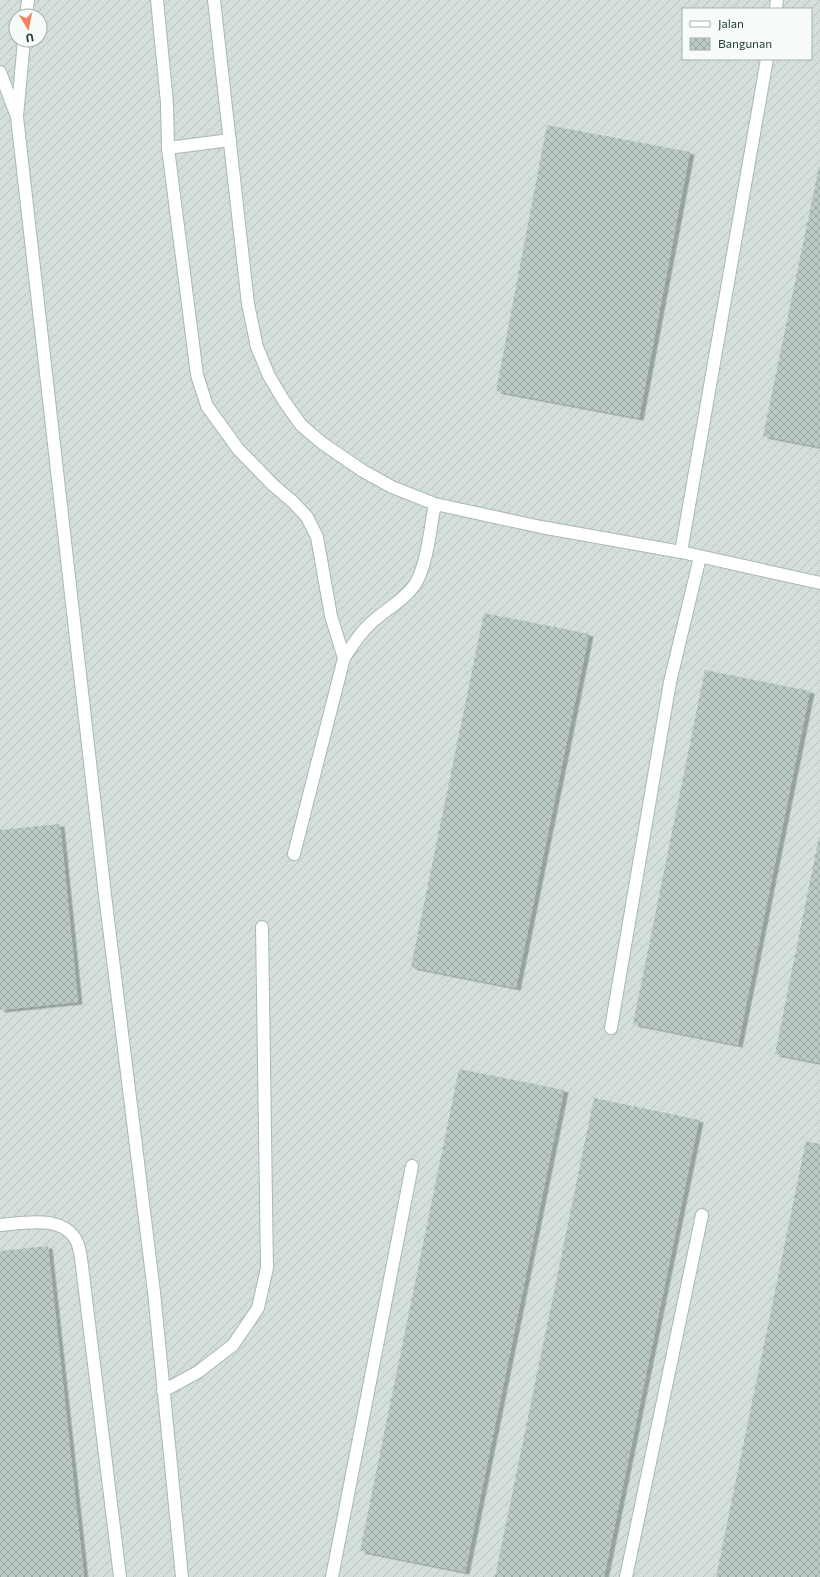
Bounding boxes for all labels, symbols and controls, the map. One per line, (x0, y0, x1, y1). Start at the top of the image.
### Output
north arrow (8, 8, 48, 48)
legend (682, 8, 812, 60)
text: Jalan (718, 16, 744, 31)
text: U (25, 31, 35, 45)
text: Bangunan (718, 36, 772, 50)

